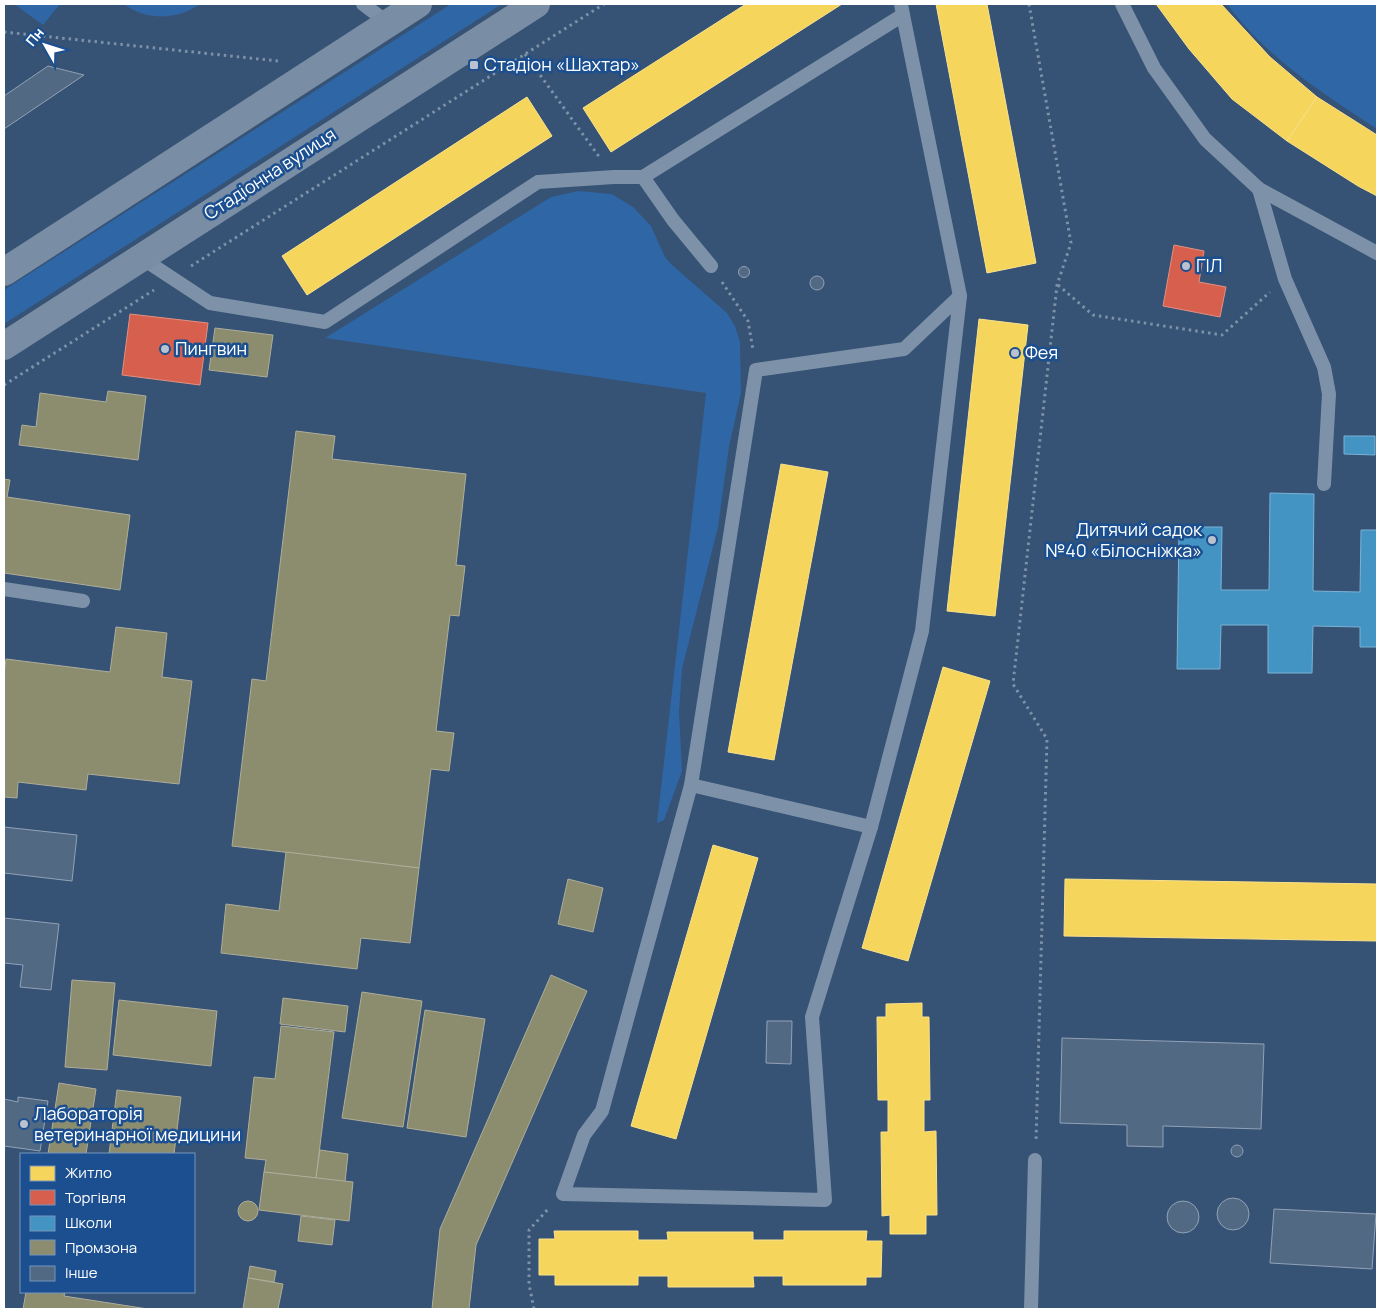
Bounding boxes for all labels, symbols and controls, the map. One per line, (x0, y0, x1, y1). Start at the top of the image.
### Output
north arrow (20, 20, 70, 70)
text: Пн (21, 23, 48, 50)
place label: Стадіон «Шахтар» (484, 52, 640, 76)
marker: Стадіон «Шахтар» (468, 59, 480, 71)
street label: Стадіонна вулиця (199, 122, 340, 225)
place label: ГІЛ (1196, 253, 1222, 277)
marker: ГІЛ (1180, 260, 1192, 272)
place label: Пингвин (175, 336, 247, 360)
place label: Фея (1025, 340, 1058, 364)
marker: Пингвин (159, 343, 171, 355)
marker: Фея (1009, 347, 1021, 359)
place label: Дитячий садок №40 «Білосніжка» (1045, 517, 1203, 562)
marker: Дитячий садок №40 «Білосніжка» (1206, 534, 1218, 546)
place label: Лабораторія ветеринарної медицини (34, 1101, 241, 1146)
marker: Лабораторія ветеринарної медицини (18, 1118, 30, 1130)
legend (20, 1153, 195, 1293)
text: Житло (65, 1162, 112, 1183)
text: Торгівля (65, 1187, 126, 1208)
text: Школи (65, 1212, 112, 1233)
text: Промзона (65, 1237, 137, 1258)
text: Інше (65, 1262, 98, 1283)

